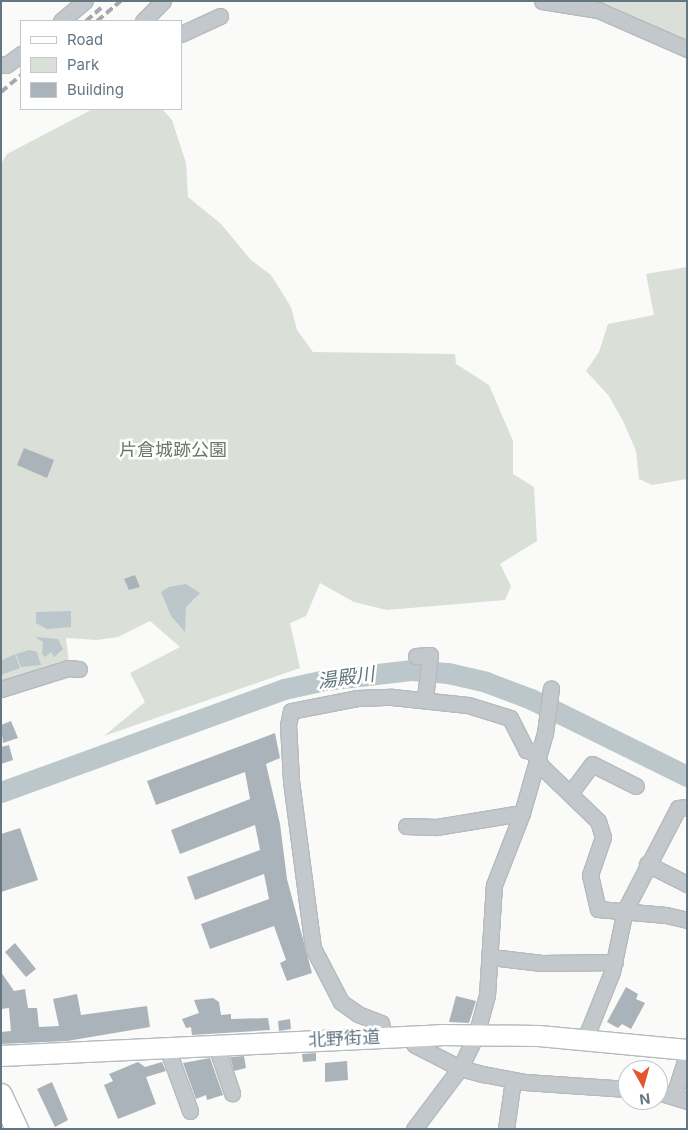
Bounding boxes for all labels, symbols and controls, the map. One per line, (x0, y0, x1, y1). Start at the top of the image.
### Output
legend (20, 20, 182, 110)
text: Road (67, 30, 103, 49)
text: Park (67, 55, 99, 74)
text: Building (67, 80, 124, 99)
park label: 片倉城跡公園 (119, 439, 227, 461)
water label: 湯殿川 (316, 663, 376, 693)
street label: 北野街道 (307, 1026, 381, 1052)
north arrow (618, 1060, 668, 1110)
text: N (638, 1090, 651, 1108)

